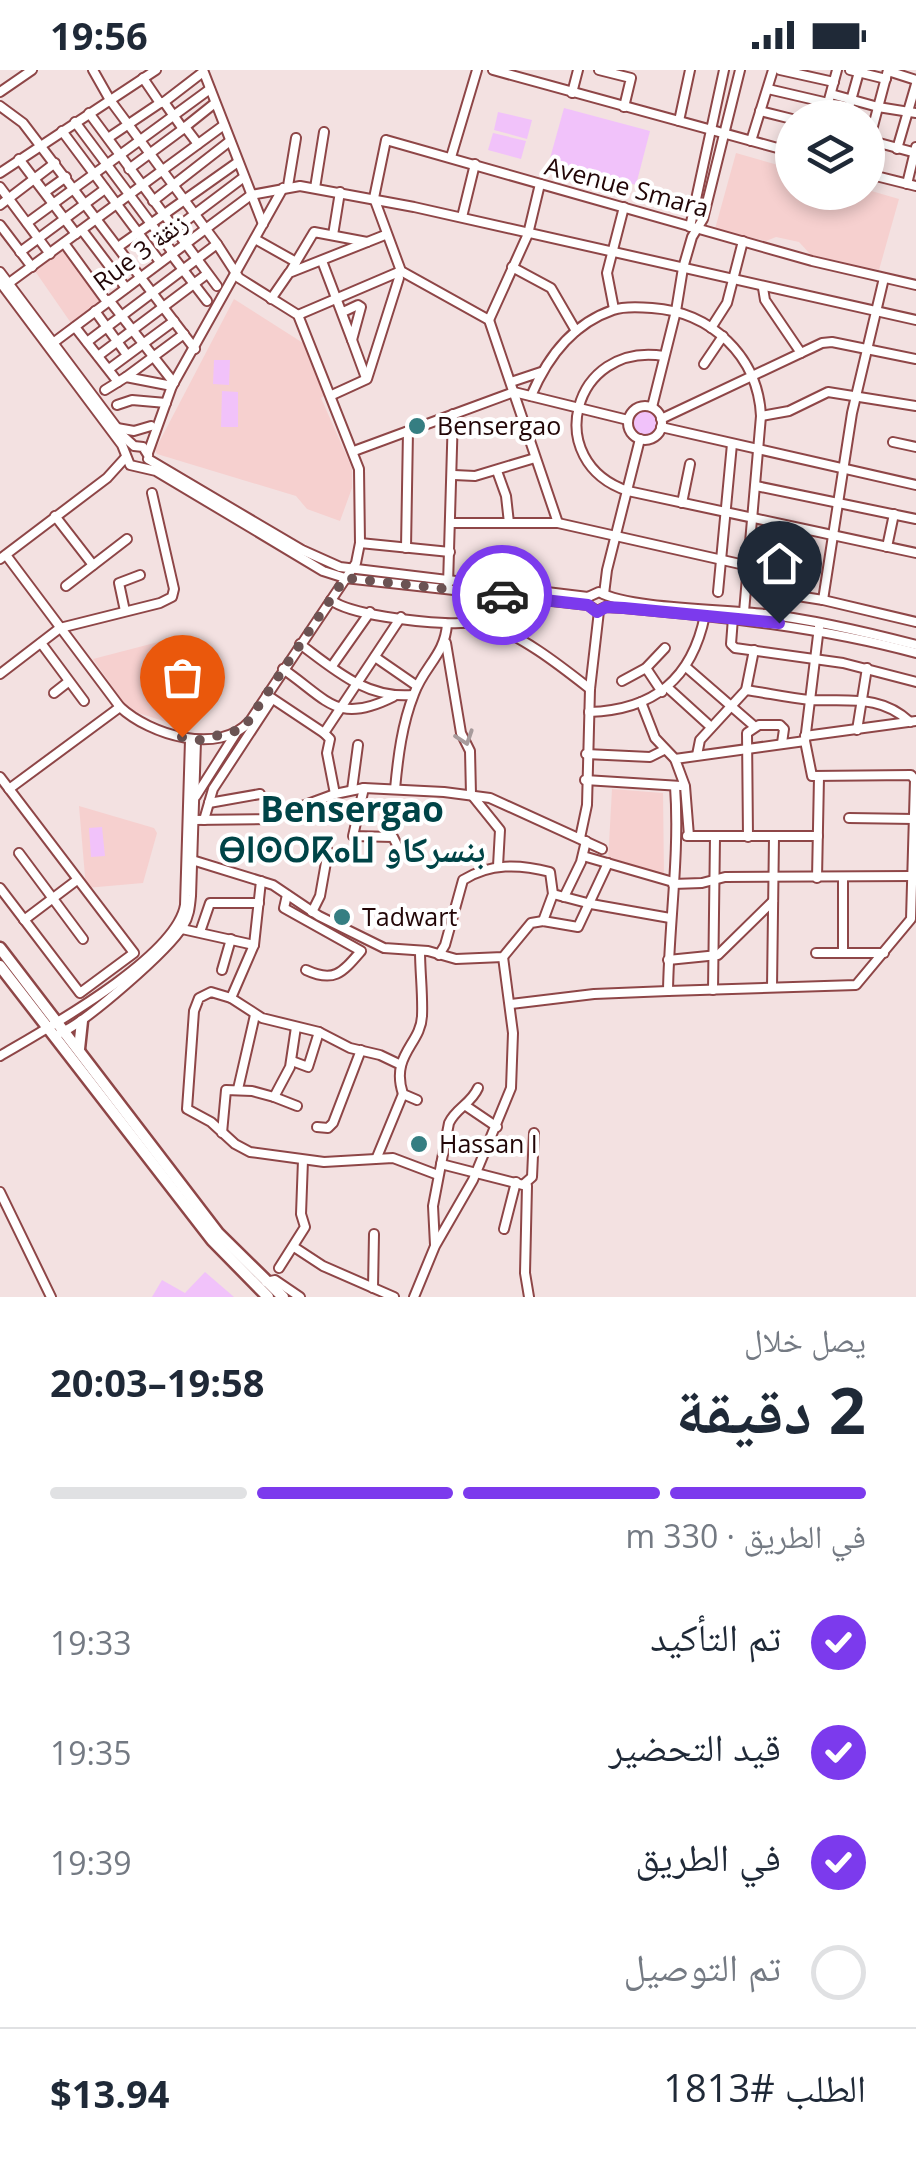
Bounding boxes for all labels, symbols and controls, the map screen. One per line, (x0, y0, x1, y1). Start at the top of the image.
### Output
text: 19:56 (50, 9, 148, 61)
map controls (775, 100, 885, 210)
button: layers (775, 100, 885, 210)
street label: Avenue Smara (542, 148, 713, 224)
street label: Rue 3 زنقة (85, 205, 193, 298)
place label: Bensergao (437, 408, 561, 442)
marker: Bensergao (406, 415, 428, 437)
pin (737, 521, 822, 624)
icon: home (752, 536, 807, 591)
courier (452, 545, 552, 645)
icon: car (475, 568, 530, 623)
pin (140, 635, 225, 738)
icon: bag (155, 650, 210, 705)
one-way arrow (453, 729, 473, 746)
district label: Bensergao ⴱⵏⵙⵔⴽⴰⵡ بنسركاو (219, 785, 485, 872)
place label: Tadwart (362, 899, 457, 933)
marker: Tadwart (331, 906, 353, 928)
place label: Hassan I (439, 1126, 538, 1160)
marker: Hassan I (408, 1133, 430, 1155)
text: يصل خلال (744, 1318, 866, 1361)
text: 19:58–20:03 (50, 1356, 265, 1408)
text: 2 دقيقة (675, 1365, 866, 1453)
text: في الطريق · 330 m (625, 1514, 866, 1557)
text: تم التأكيد (650, 1610, 781, 1662)
icon: check (811, 1615, 866, 1670)
text: 19:33 (50, 1621, 132, 1664)
text: قيد التحضير (609, 1720, 781, 1772)
icon: check (811, 1725, 866, 1780)
text: 19:35 (50, 1731, 132, 1774)
text: في الطريق (635, 1830, 781, 1882)
icon: check (811, 1835, 866, 1890)
text: 19:39 (50, 1841, 132, 1884)
text: تم التوصيل (623, 1940, 781, 1992)
text: الطلب #1813 (663, 2061, 866, 2113)
text: $13.94 (50, 2067, 169, 2119)

